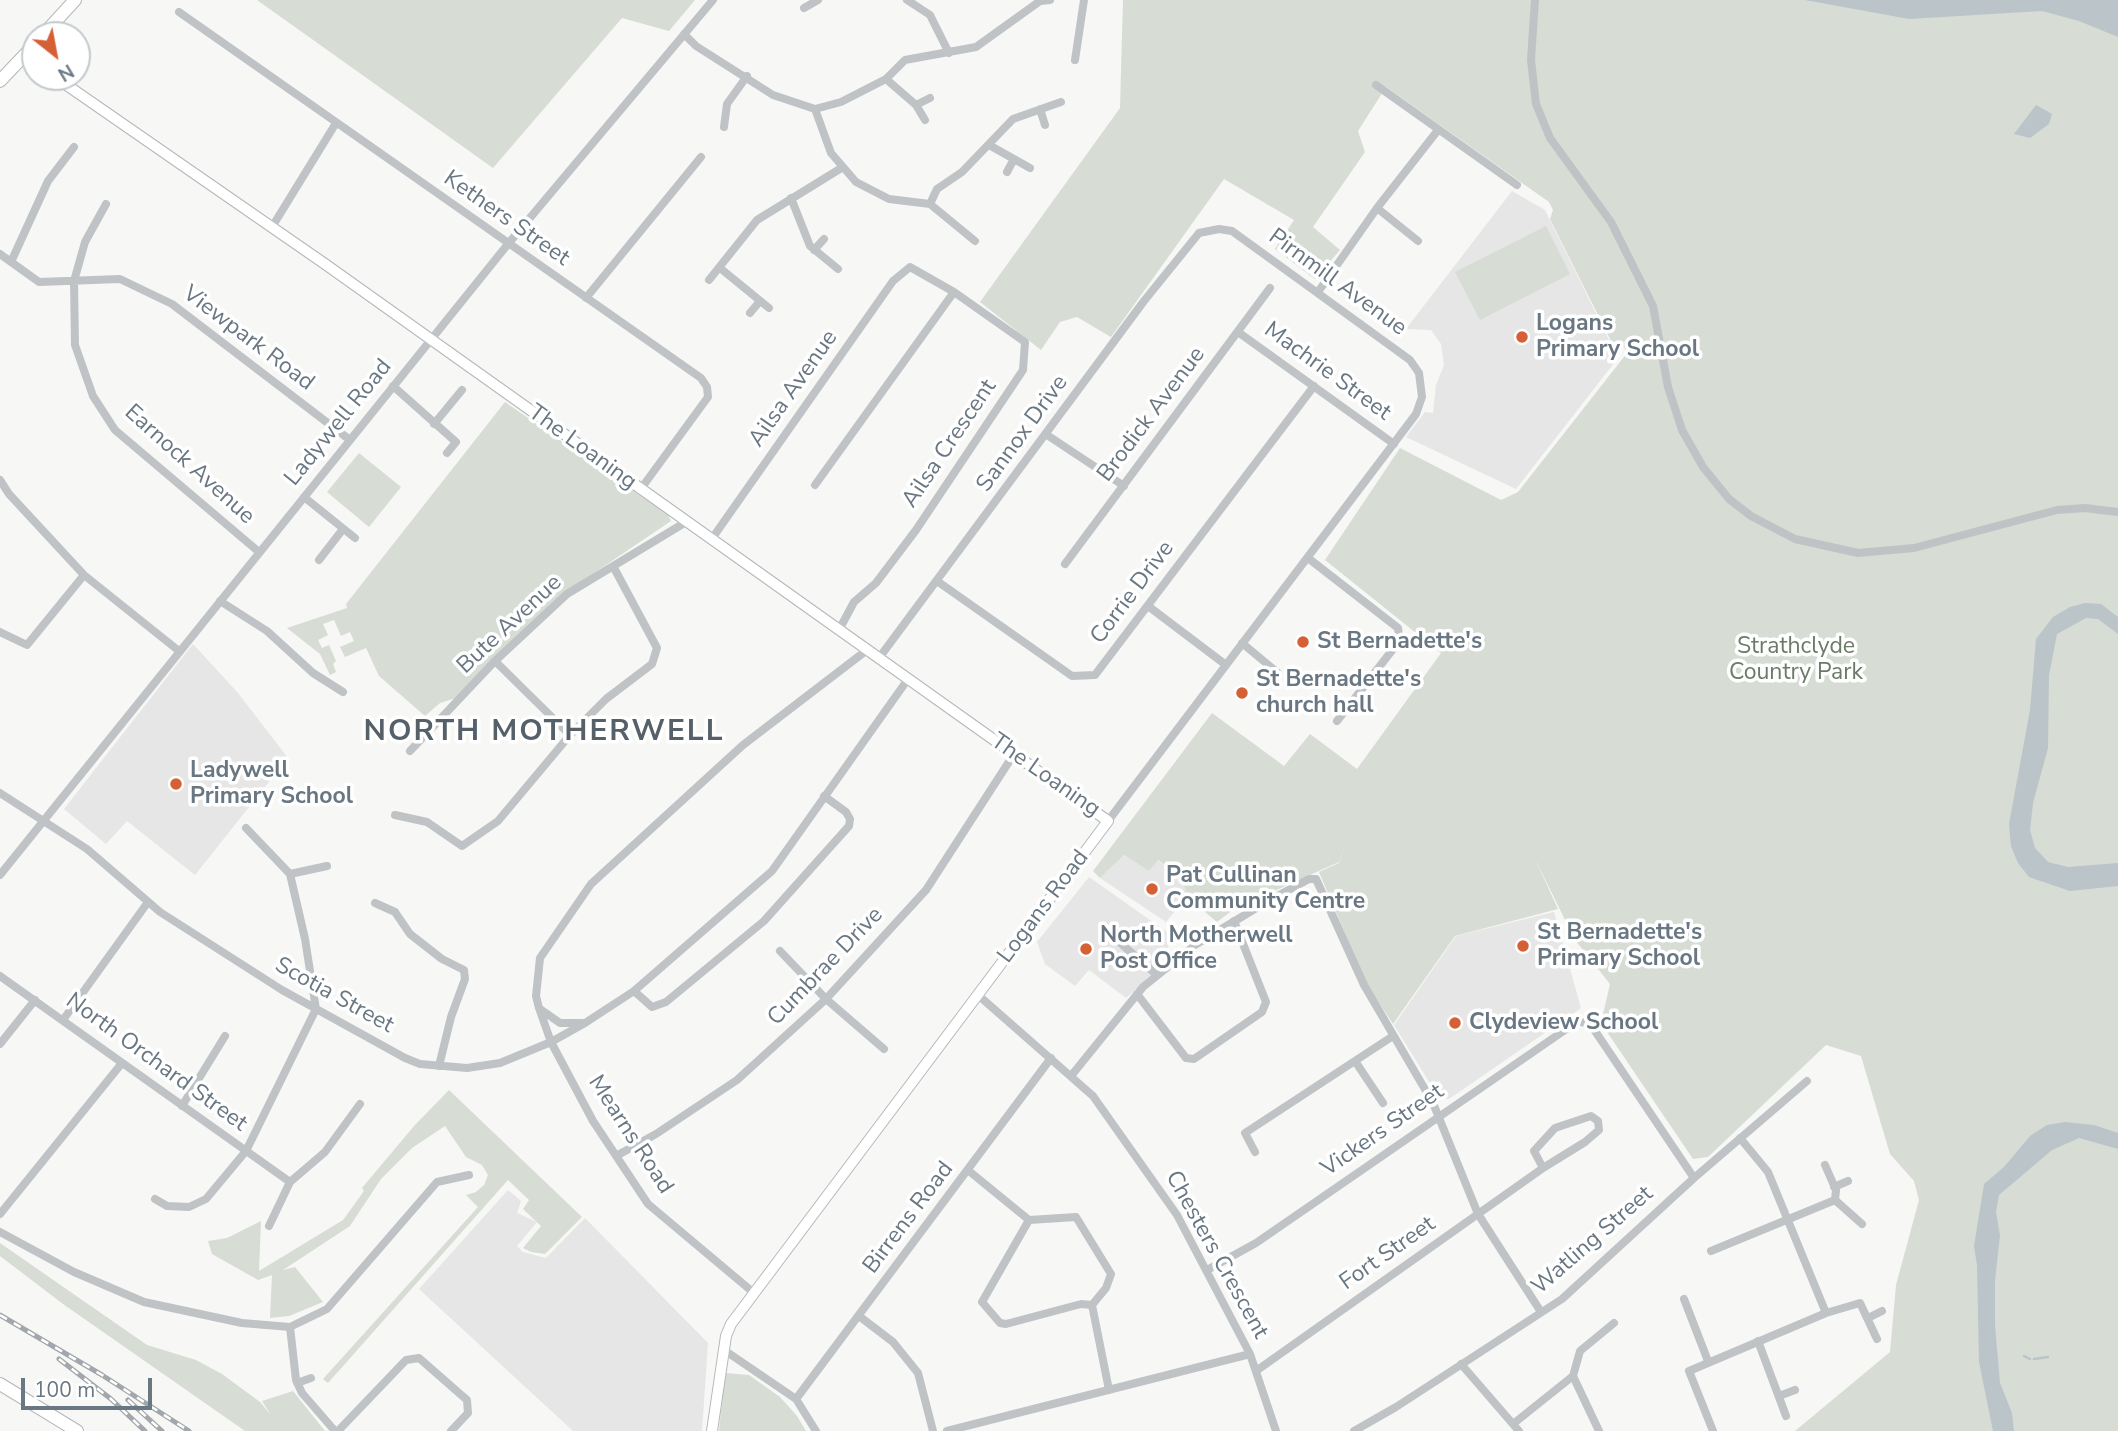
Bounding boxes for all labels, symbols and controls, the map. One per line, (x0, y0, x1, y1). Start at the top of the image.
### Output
north arrow (21, 21, 91, 91)
text: N (53, 57, 79, 87)
street label: Kethers Street (438, 165, 574, 273)
street label: Pirnmill Avenue (1263, 224, 1411, 342)
street label: Viewpark Road (177, 281, 319, 397)
place label: Logans Primary School (1536, 310, 1699, 364)
street label: Machrie Street (1258, 317, 1396, 427)
street label: Ailsa Avenue (744, 325, 844, 453)
marker: Logans Primary School (1514, 329, 1530, 345)
street label: Brodick Avenue (1092, 342, 1212, 488)
street label: Ladywell Road (280, 354, 398, 492)
street label: Sannox Drive (971, 370, 1075, 498)
street label: Ailsa Crescent (897, 375, 1003, 513)
street label: Earnock Avenue (118, 399, 260, 531)
street label: The Loaning (522, 399, 642, 497)
street label: Corrie Drive (1085, 536, 1181, 650)
street label: Bute Avenue (452, 570, 568, 680)
place label: St Bernadette's (1317, 628, 1482, 656)
park label: Strathclyde Country Park (1729, 633, 1863, 687)
marker: St Bernadette's (1295, 634, 1311, 650)
place label: St Bernadette's church hall (1256, 666, 1421, 720)
marker: St Bernadette's church hall (1234, 685, 1250, 701)
district label: NORTH MOTHERWELL (365, 715, 723, 751)
street label: The Loaning (985, 728, 1105, 824)
place label: Ladywell Primary School (190, 757, 353, 811)
marker: Ladywell Primary School (168, 776, 184, 792)
street label: Logans Road (993, 845, 1095, 969)
place label: Pat Cullinan Community Centre (1166, 862, 1365, 916)
marker: Pat Cullinan Community Centre (1144, 881, 1160, 897)
street label: Cumbrae Drive (763, 902, 889, 1032)
place label: St Bernadette's Primary School (1537, 919, 1702, 973)
place label: North Motherwell Post Office (1100, 922, 1293, 976)
marker: St Bernadette's Primary School (1515, 938, 1531, 954)
marker: North Motherwell Post Office (1078, 941, 1094, 957)
street label: Scotia Street (270, 952, 398, 1040)
street label: North Orchard Street (60, 988, 252, 1138)
place label: Clydeview School (1469, 1009, 1658, 1037)
marker: Clydeview School (1447, 1015, 1463, 1031)
street label: Mearns Road (581, 1071, 679, 1199)
street label: Vickers Street (1316, 1079, 1450, 1183)
street label: Birrens Road (858, 1157, 960, 1279)
street label: Chesters Crescent (1158, 1166, 1274, 1344)
street label: Watling Street (1527, 1181, 1659, 1301)
street label: Fort Street (1335, 1211, 1441, 1297)
scale bar (24, 1364, 156, 1408)
text: 100 m (34, 1376, 95, 1404)

